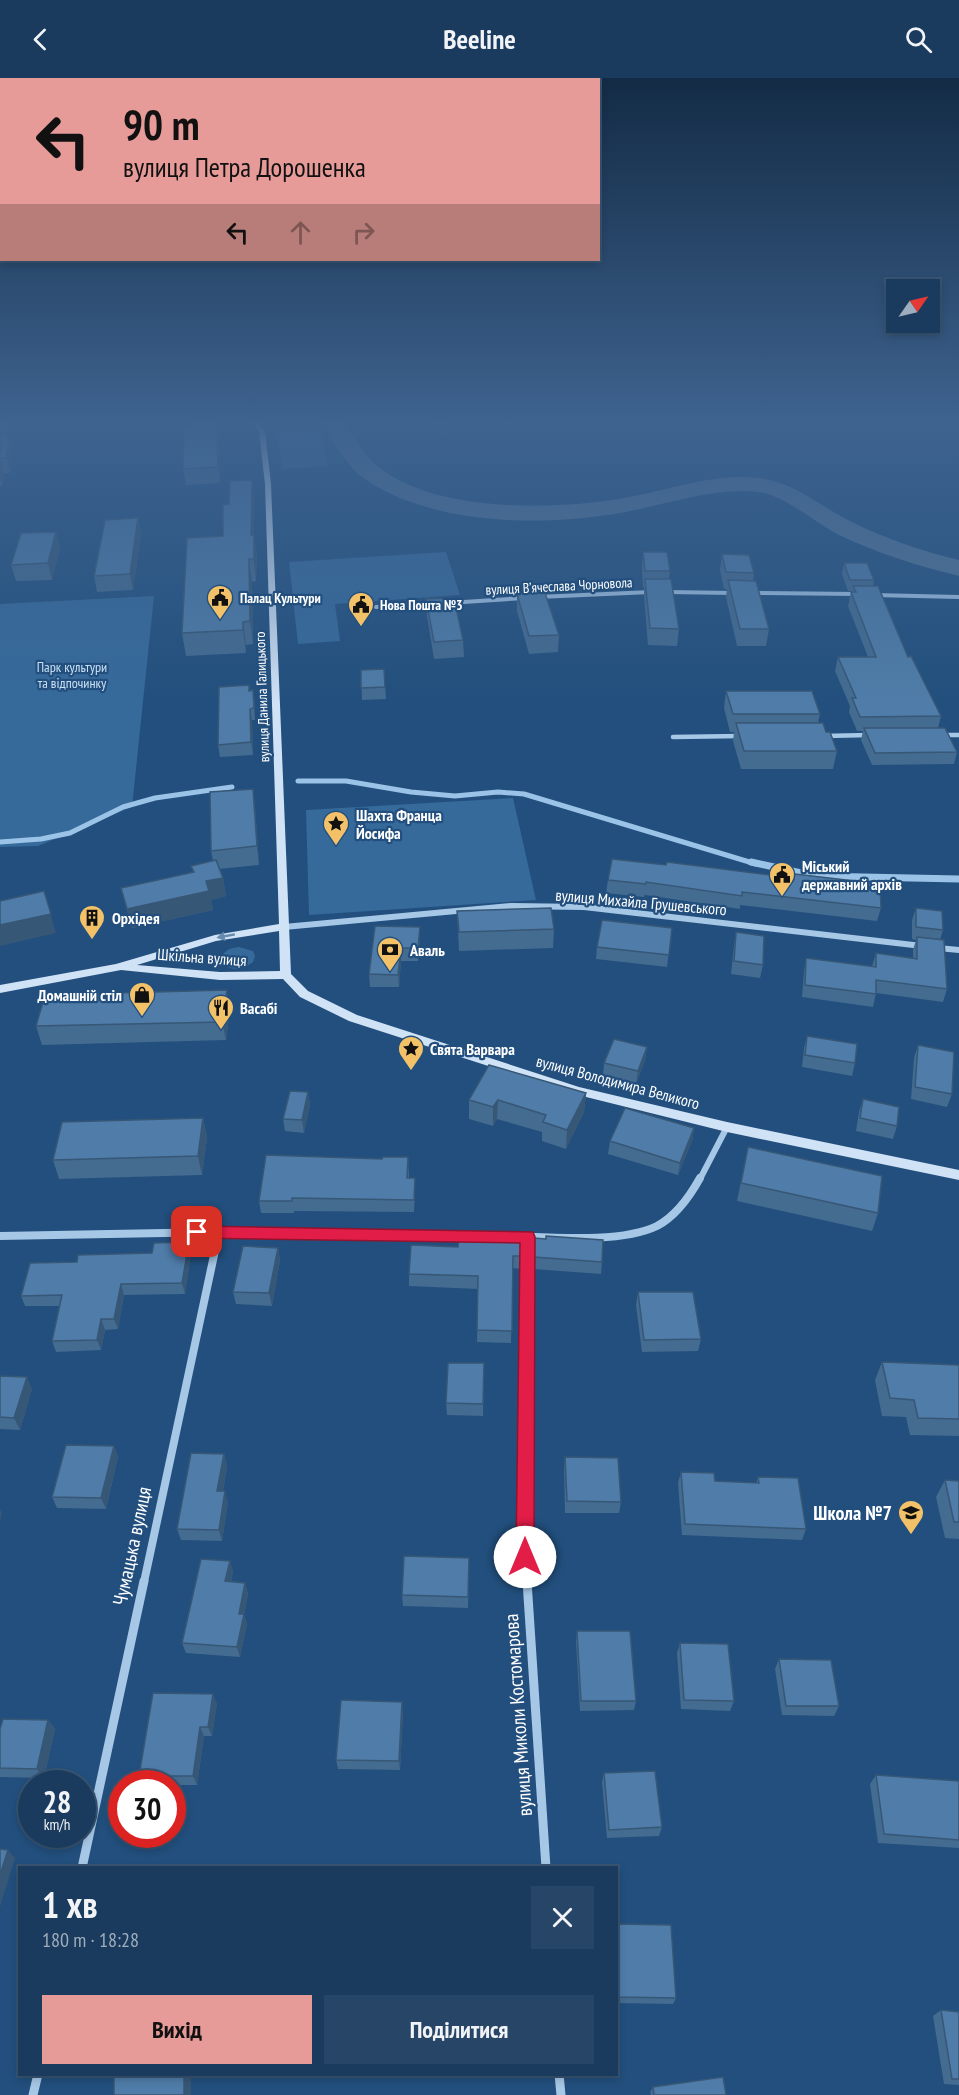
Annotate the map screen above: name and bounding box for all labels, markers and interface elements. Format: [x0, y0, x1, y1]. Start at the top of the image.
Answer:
text: Beeline [443, 22, 516, 56]
icon: back [24, 23, 57, 56]
icon: search [902, 23, 935, 56]
text: 90 m [123, 97, 200, 152]
icon: left [24, 102, 102, 180]
text: вулиця Петра Дорошенка [123, 150, 366, 184]
icon: left [221, 216, 254, 249]
icon: ahead [284, 216, 317, 249]
icon: right [347, 216, 380, 249]
north arrow [886, 279, 940, 333]
map controls [886, 279, 940, 333]
street label: вулиця Вʼячеслава Чорновола [485, 573, 633, 599]
public building icon: Палац Культури [205, 583, 235, 621]
place label: Палац Культури [240, 589, 321, 607]
public building icon: Нова Пошта №3 [346, 590, 376, 628]
place label: Нова Пошта №3 [380, 596, 463, 614]
street label: вулиця Данила Галицького [251, 631, 273, 763]
park label: Парк культури та відпочинку [37, 658, 107, 692]
place label: Шахта Франца Йосифа [356, 805, 442, 843]
place icon: Шахта Франца Йосифа [321, 809, 351, 847]
place label: Міський державний архів [801, 856, 902, 894]
public building icon: Міський державний архів [767, 860, 797, 898]
street label: вулиця Михайла Грушевського [555, 885, 728, 919]
building icon: Орхідея [77, 903, 107, 941]
place label: Орхідея [112, 908, 160, 928]
one-way arrow [216, 932, 235, 941]
bank icon: Аваль [375, 935, 405, 973]
place label: Аваль [409, 940, 445, 960]
street label: Шкільна вулиця [157, 944, 247, 970]
shop icon: Домашній стіл [127, 980, 157, 1018]
place label: Домашній стіл [38, 985, 122, 1005]
restaurant icon: Васабі [206, 993, 236, 1031]
place label: Васабі [240, 998, 278, 1018]
place icon: Свята Варвара [396, 1034, 426, 1072]
place label: Свята Варвара [430, 1039, 515, 1059]
street label: вулиця Володимира Великого [534, 1051, 702, 1113]
pin [171, 1206, 222, 1257]
icon: arrive [180, 1215, 213, 1248]
street label: Чумацька вулиця [107, 1484, 157, 1608]
school or university icon: Школа №7 [896, 1498, 926, 1536]
place label: Школа №7 [813, 1500, 892, 1526]
position arrow [493, 1525, 557, 1589]
street label: вулиця Миколи Костомарова [498, 1613, 538, 1817]
speed limit sign: 30 [108, 1770, 186, 1848]
text: 28 [43, 1782, 71, 1821]
text: km/h [44, 1815, 70, 1834]
text: 1 хв [42, 1881, 97, 1928]
button: close [531, 1886, 594, 1949]
text: 180 m · 18:28 [42, 1927, 139, 1953]
button: Вихід [42, 1995, 312, 2064]
button: Поділитися [324, 1995, 594, 2064]

